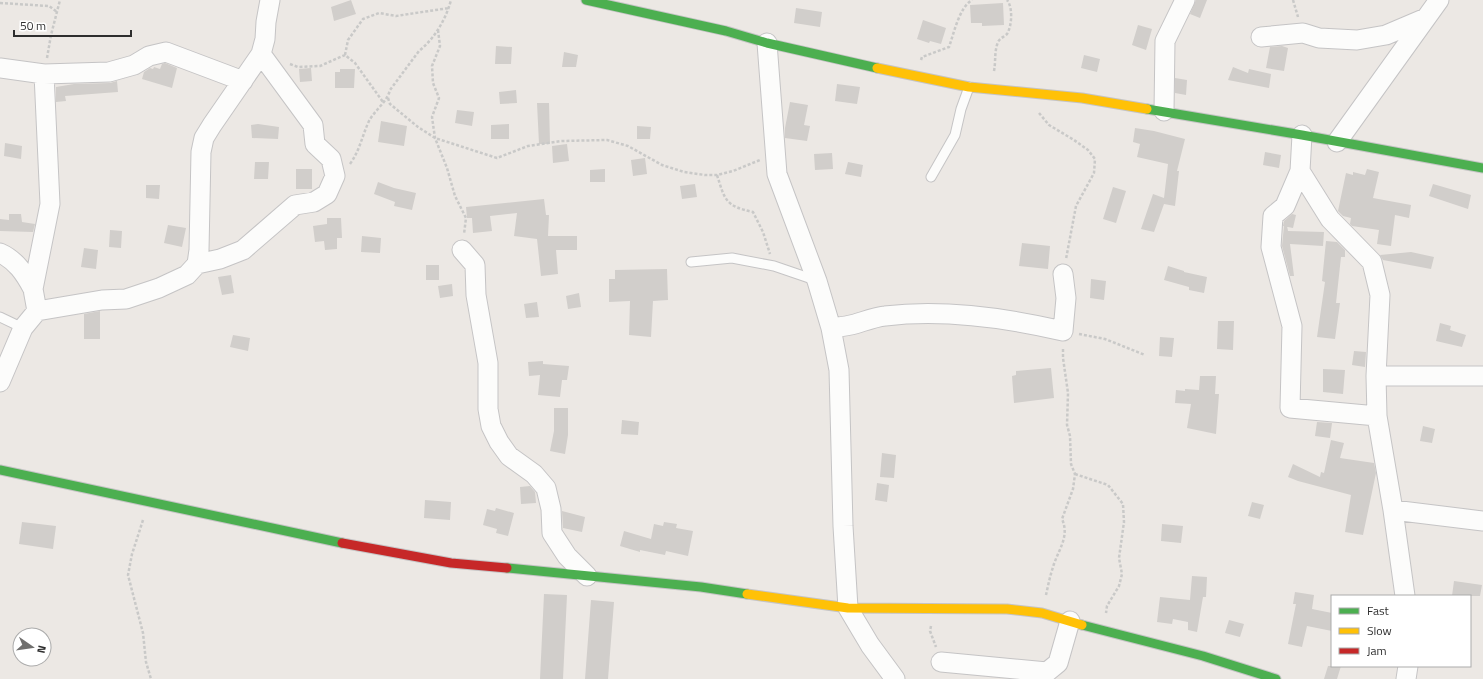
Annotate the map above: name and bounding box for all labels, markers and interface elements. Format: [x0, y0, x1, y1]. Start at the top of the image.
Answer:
scale bar [14, 12, 131, 38]
text: 50 m [20, 16, 46, 35]
legend [1331, 595, 1471, 667]
text: Fast [1367, 601, 1390, 620]
text: Slow [1367, 621, 1392, 640]
north arrow [12, 627, 52, 667]
text: Jam [1367, 641, 1387, 660]
text: N [33, 644, 50, 655]

